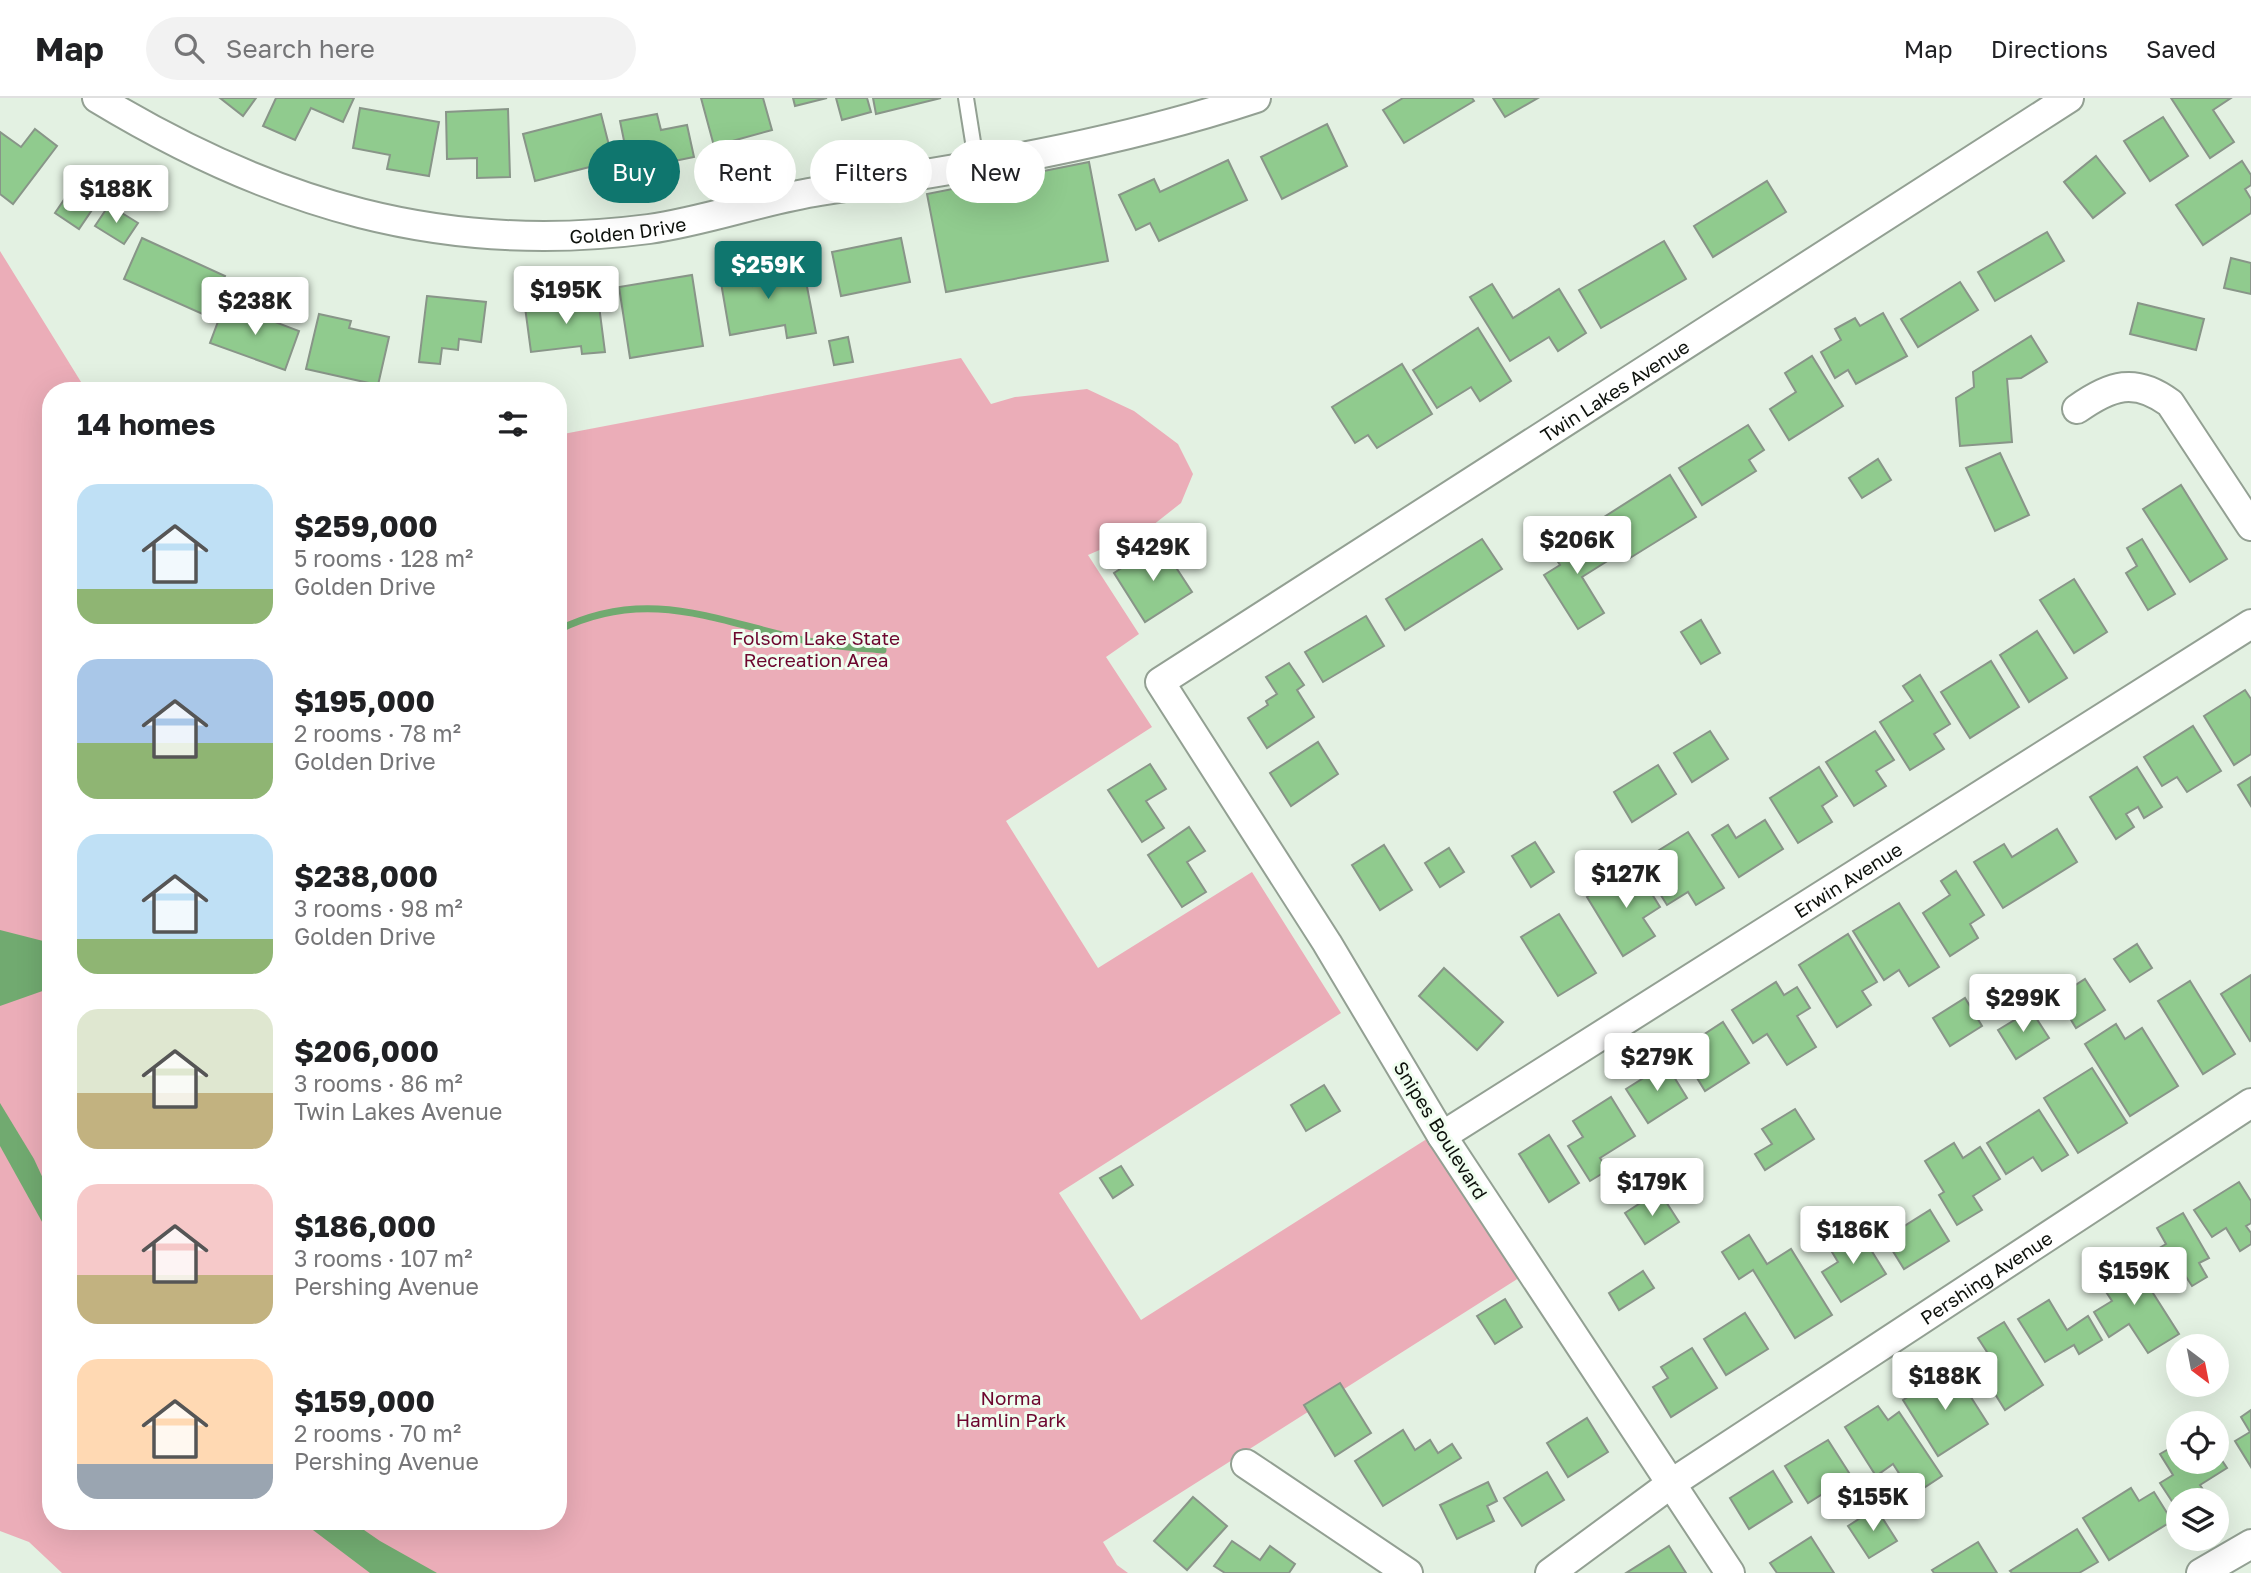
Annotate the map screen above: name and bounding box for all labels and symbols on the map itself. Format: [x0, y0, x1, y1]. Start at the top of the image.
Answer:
pin: $188K [67, 166, 165, 225]
street label: Golden Drive [569, 211, 688, 247]
pin: $259K [719, 242, 817, 301]
pin: $195K [517, 266, 615, 326]
pin: $238K [206, 278, 304, 337]
street label: Twin Lakes Avenue [1536, 334, 1693, 446]
pin: $206K [1528, 517, 1626, 576]
pin: $429K [1104, 524, 1202, 583]
park label: Folsom Lake State Recreation Area [732, 626, 900, 671]
street label: Erwin Avenue [1789, 837, 1906, 922]
pin: $127K [1577, 850, 1675, 910]
pin: $299K [1974, 974, 2072, 1034]
pin: $279K [1608, 1034, 1706, 1093]
street label: Snipes Boulevard [1389, 1057, 1493, 1203]
pin: $179K [1603, 1158, 1701, 1218]
pin: $186K [1804, 1206, 1902, 1266]
street label: Pershing Avenue [1916, 1225, 2056, 1329]
pin: $159K [2085, 1248, 2183, 1307]
north arrow [2166, 1334, 2230, 1396]
pin: $188K [1896, 1352, 1994, 1412]
park label: Norma Hamlin Park [956, 1386, 1067, 1431]
pin: $155K [1824, 1474, 1922, 1533]

